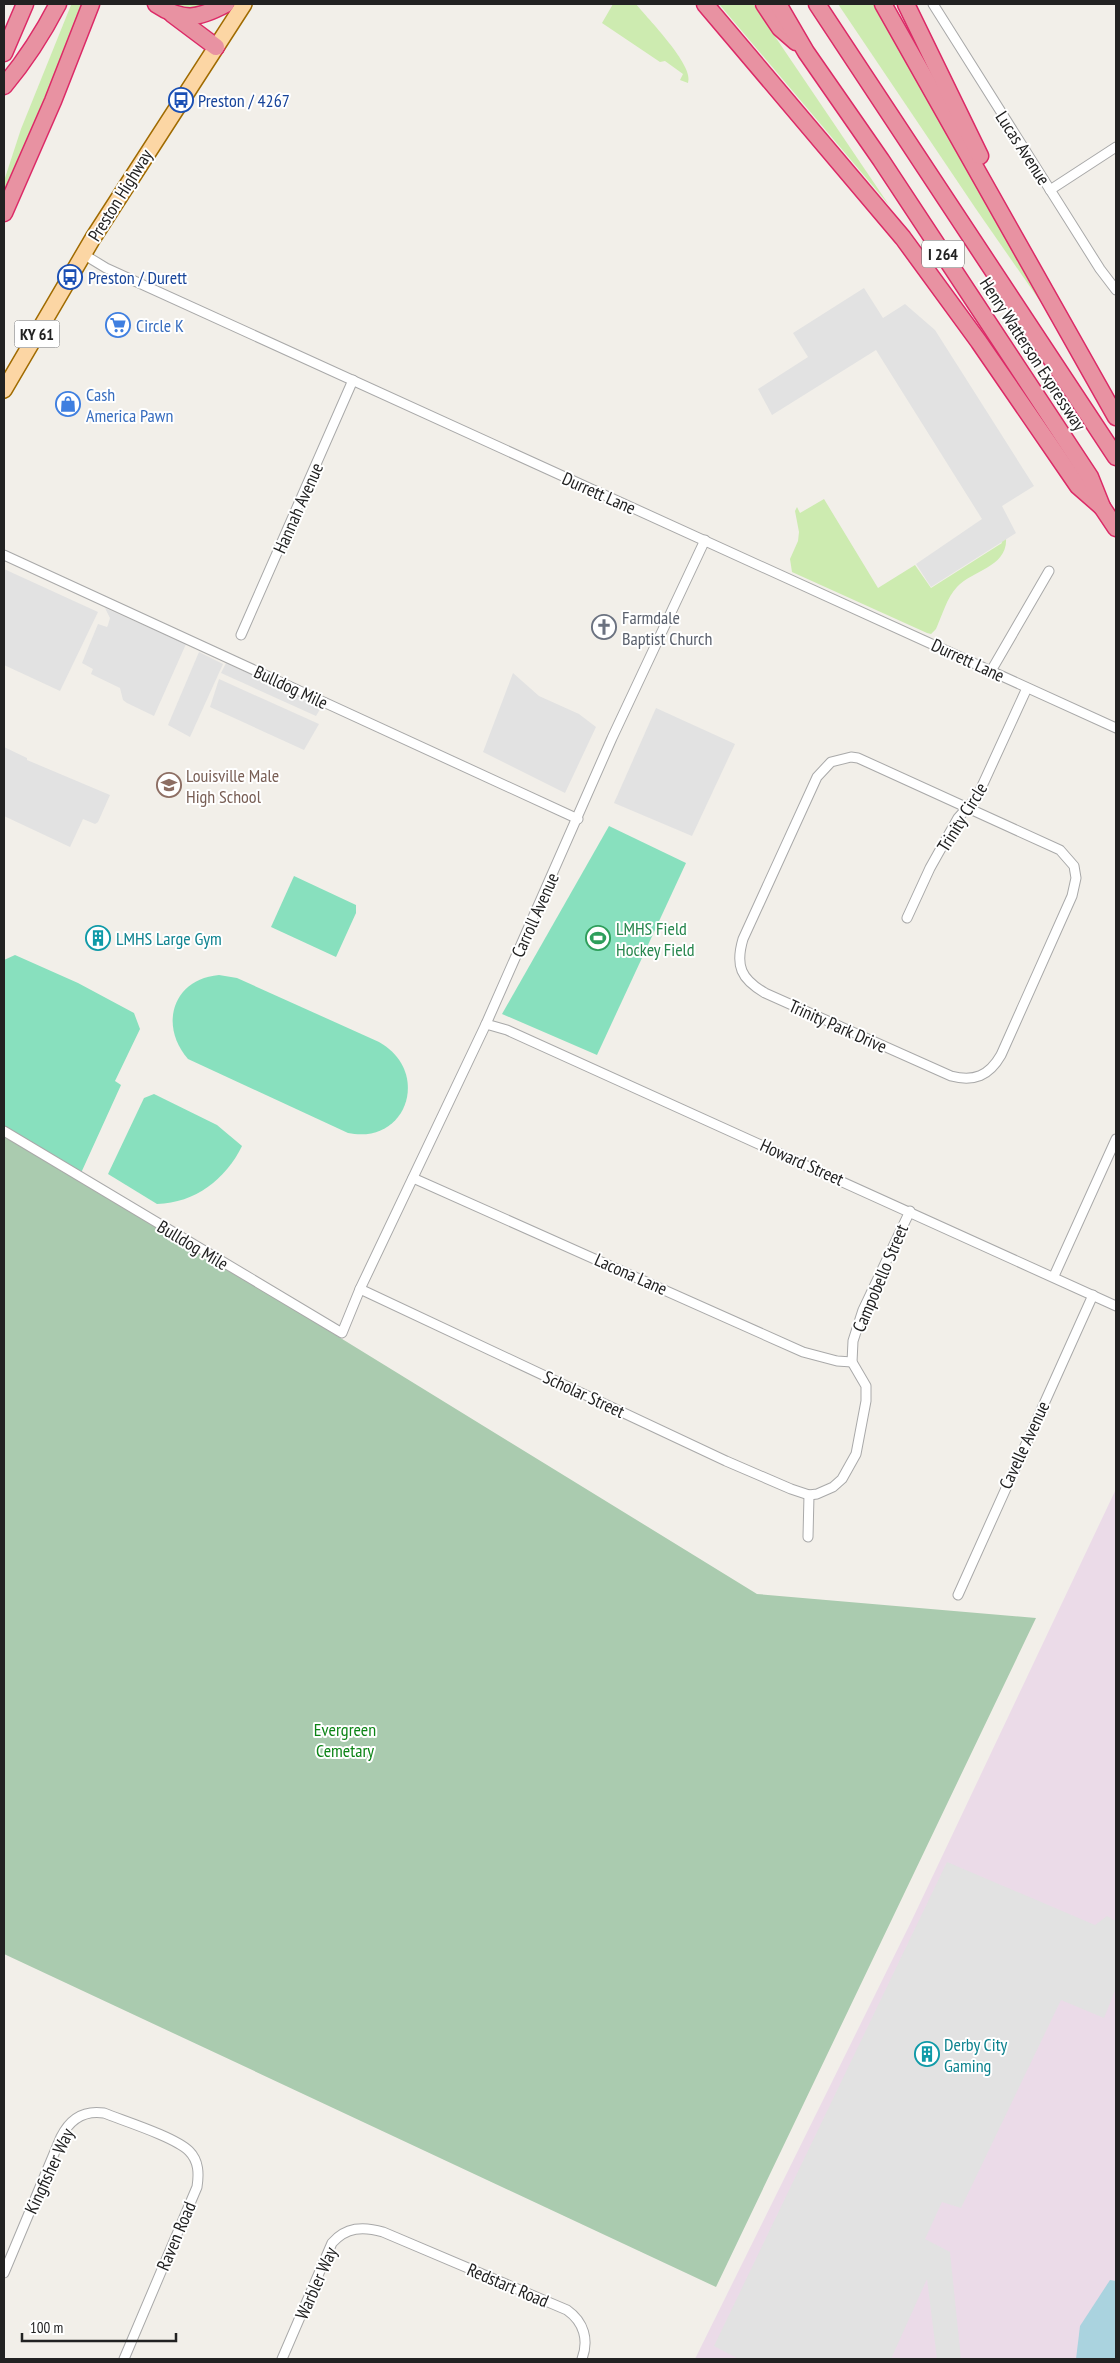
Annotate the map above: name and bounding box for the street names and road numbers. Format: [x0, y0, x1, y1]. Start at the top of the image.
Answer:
street label: Lucas Avenue [991, 107, 1055, 189]
street label: Preston Highway [83, 145, 157, 245]
road number: I 264 [922, 240, 964, 268]
street label: Henry Watterson Expressway [975, 273, 1091, 435]
road number: KY 61 [15, 320, 60, 348]
street label: Hannah Avenue [268, 459, 328, 557]
street label: Durrett Lane [559, 467, 639, 519]
street label: Durrett Lane [928, 633, 1008, 687]
street label: Bulldog Mile [250, 660, 332, 714]
street label: Trinity Circle [932, 778, 992, 856]
street label: Carroll Avenue [506, 869, 564, 961]
street label: Trinity Park Drive [785, 994, 891, 1058]
street label: Howard Street [757, 1133, 847, 1191]
street label: Bulldog Mile [153, 1215, 233, 1275]
street label: Campobello Street [847, 1221, 913, 1335]
street label: Lacona Lane [591, 1248, 671, 1300]
street label: Scholar Street [540, 1365, 628, 1423]
street label: Cavelle Avenue [994, 1397, 1054, 1493]
street label: Kingfisher Way [19, 2124, 79, 2217]
street label: Raven Road [151, 2198, 201, 2274]
street label: Warbler Way [290, 2243, 342, 2323]
street label: Redstart Road [464, 2258, 552, 2312]

